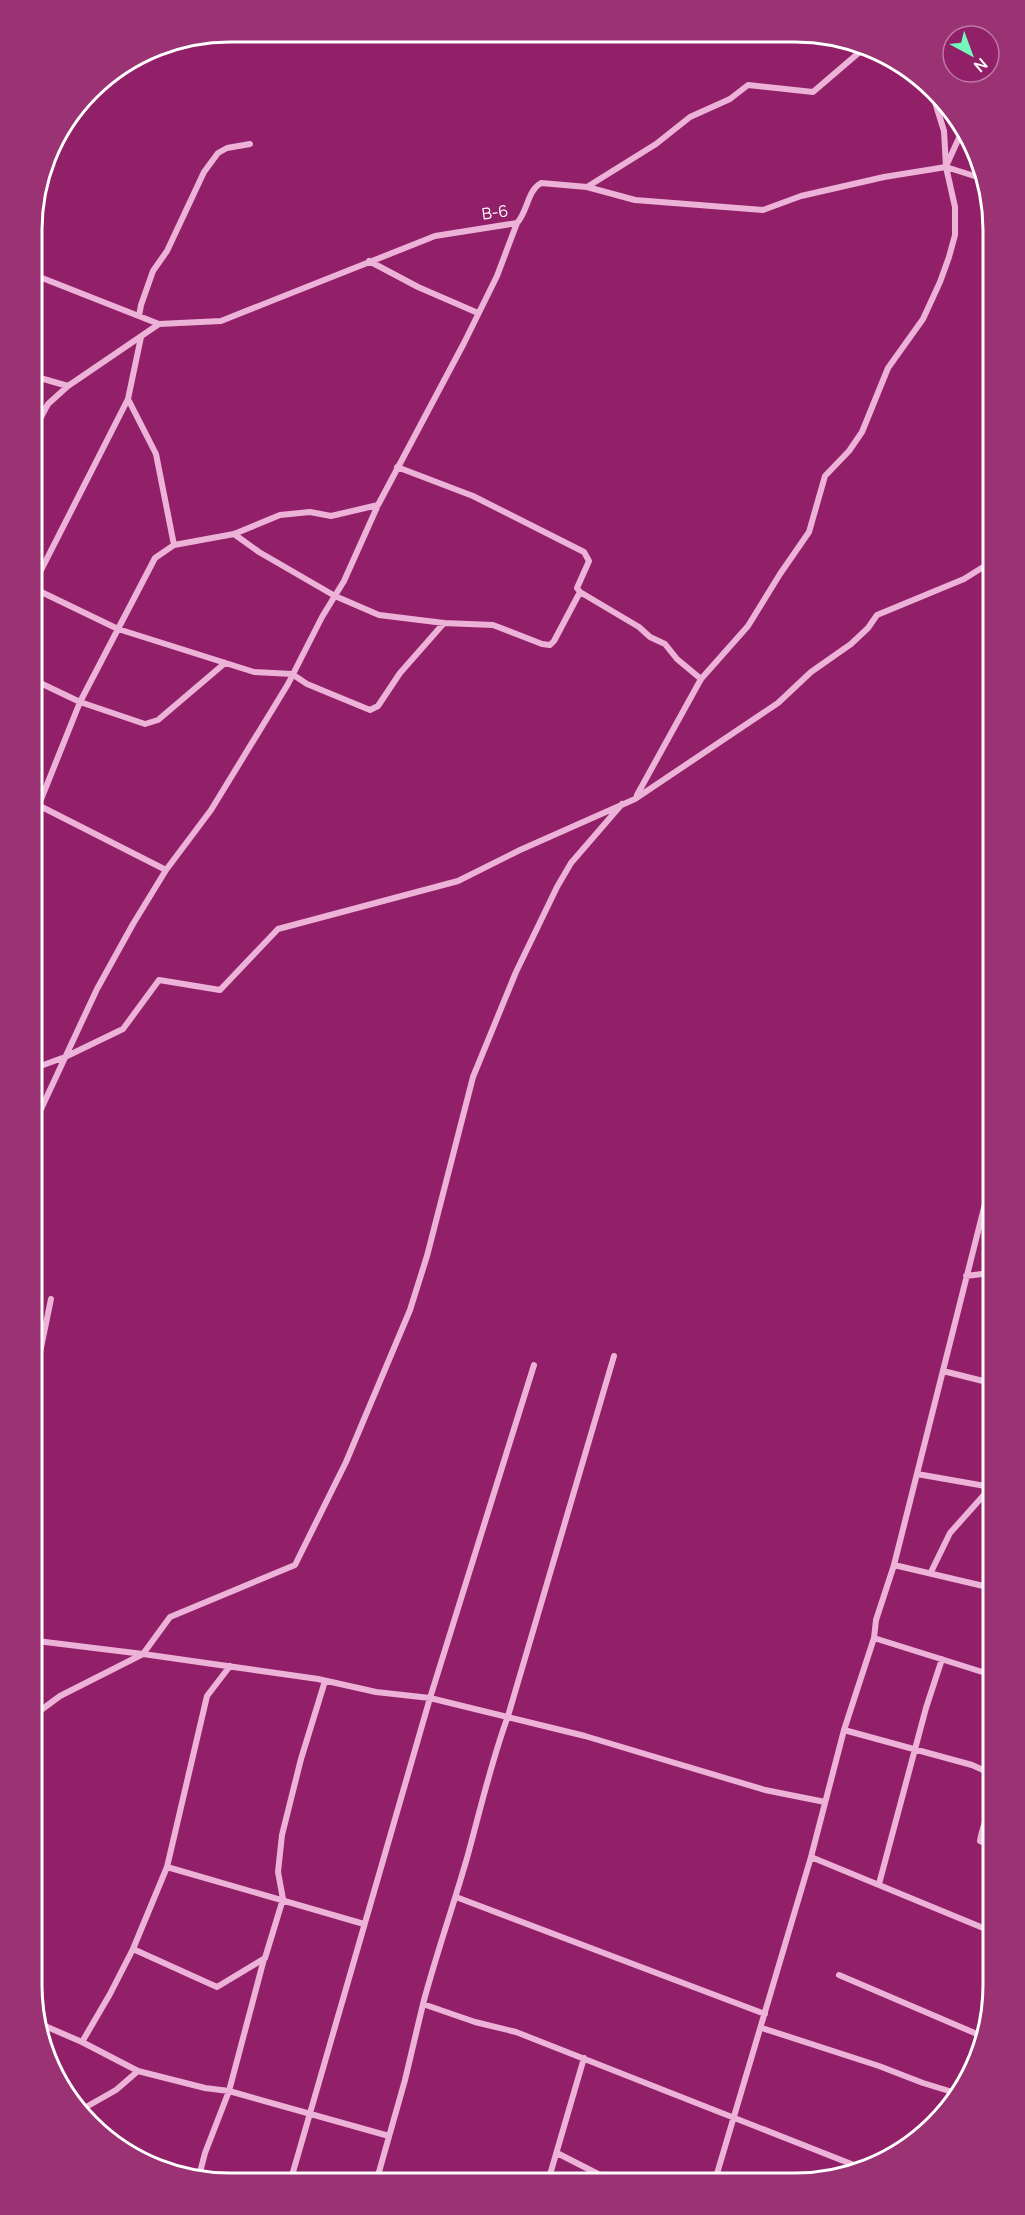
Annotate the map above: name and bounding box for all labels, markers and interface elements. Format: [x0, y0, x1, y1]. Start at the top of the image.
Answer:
north arrow [941, 24, 1001, 84]
text: N [969, 53, 992, 77]
street label: B-6 [480, 199, 510, 225]

